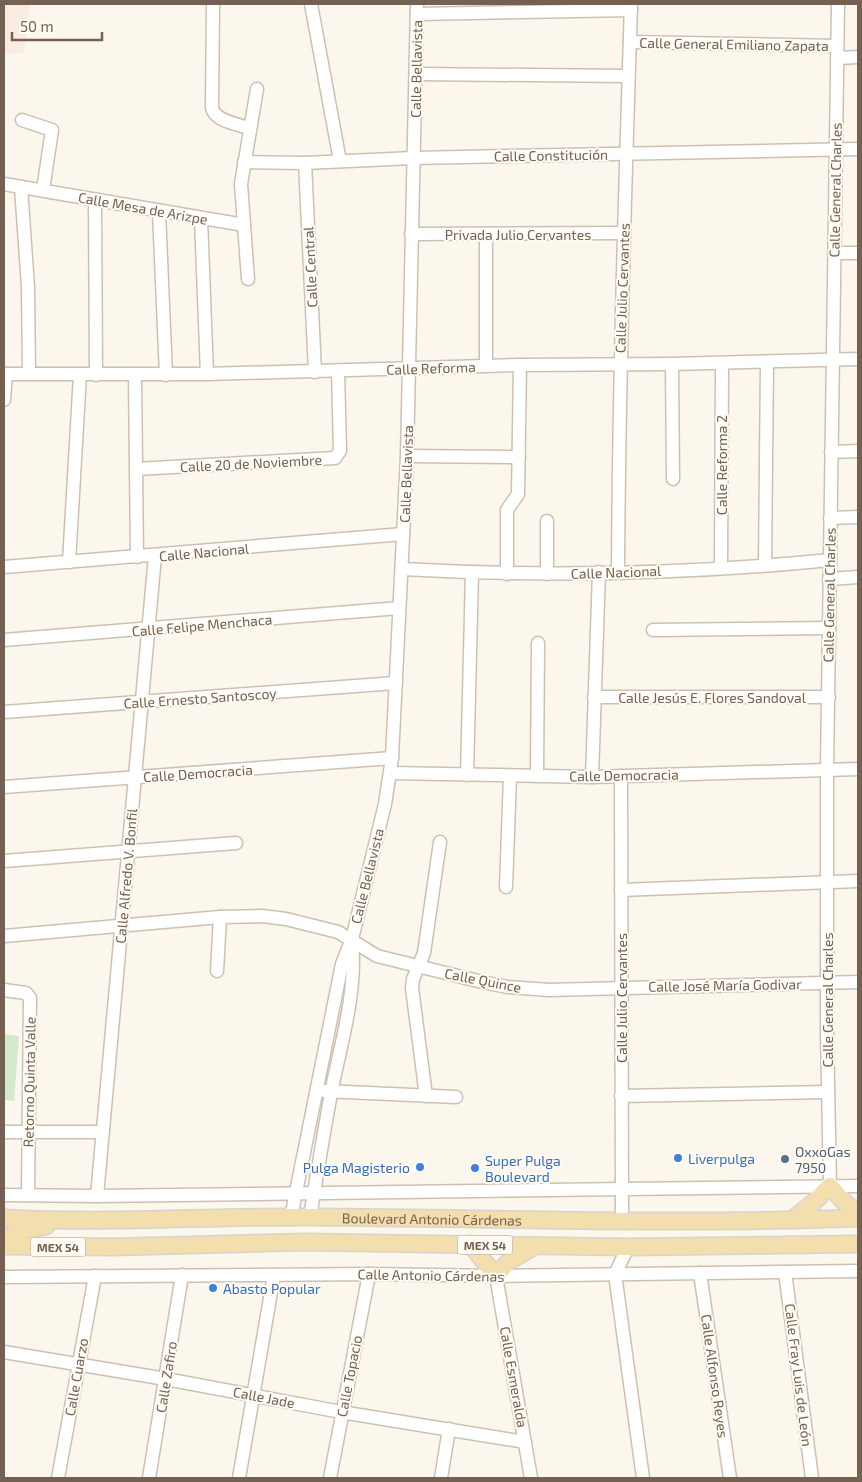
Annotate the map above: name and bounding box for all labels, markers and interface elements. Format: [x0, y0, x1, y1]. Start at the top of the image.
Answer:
scale bar [12, 10, 102, 42]
text: 50 m [20, 17, 54, 35]
street label: Calle Bellavista [407, 20, 425, 118]
street label: Calle General Emiliano Zapata [639, 34, 829, 54]
street label: Calle General Charles [825, 122, 845, 258]
street label: Calle Constitución [494, 146, 608, 164]
street label: Calle Mesa de Arizpe [77, 188, 209, 228]
street label: Calle Julio Cervantes [611, 223, 633, 353]
street label: Calle Central [299, 225, 321, 308]
street label: Privada Julio Cervantes [445, 226, 591, 243]
street label: Calle Reforma [386, 358, 476, 378]
street label: Calle Reforma 2 [713, 415, 730, 515]
street label: Calle Bellavista [396, 425, 416, 523]
street label: Calle 20 de Noviembre [180, 451, 322, 475]
street label: Calle General Charles [819, 527, 839, 663]
street label: Calle Nacional [158, 540, 251, 564]
street label: Calle Nacional [571, 562, 662, 582]
street label: Calle Felipe Menchaca [131, 610, 273, 640]
street label: Calle Ernesto Santoscoy [123, 684, 278, 712]
street label: Calle Jesús E. Flores Sandoval [618, 689, 807, 706]
street label: Calle Democracia [143, 761, 253, 785]
street label: Calle Democracia [569, 766, 679, 784]
street label: Calle Alfredo V. Bonfil [112, 807, 140, 944]
street label: Calle Bellavista [347, 826, 387, 926]
street label: Calle General Charles [819, 932, 836, 1068]
street label: Calle Julio Cervantes [613, 933, 630, 1063]
street label: Calle Quince [443, 964, 523, 996]
street label: Calle José María Godivar [648, 975, 802, 995]
street label: Retorno Quinta Valle [19, 1017, 39, 1147]
place label: OxxoGas 7950 [795, 1143, 851, 1176]
place label: Liverpulga [688, 1150, 755, 1167]
place label: Super Pulga Boulevard [485, 1152, 561, 1185]
marker: Liverpulga [672, 1152, 684, 1164]
marker: OxxoGas 7950 [779, 1153, 791, 1165]
place label: Pulga Magisterio [303, 1159, 410, 1176]
marker: Pulga Magisterio [414, 1161, 426, 1173]
marker: Super Pulga Boulevard [469, 1162, 481, 1174]
street label: Boulevard Antonio Cárdenas [342, 1209, 522, 1228]
road number: MEX 54 [458, 1236, 512, 1254]
road number: MEX 54 [30, 1238, 86, 1256]
street label: Calle Antonio Cárdenas [358, 1265, 504, 1285]
place label: Abasto Popular [223, 1280, 321, 1297]
marker: Abasto Popular [207, 1282, 219, 1294]
street label: Calle Fray Luis de León [782, 1303, 816, 1447]
street label: Calle Alfonso Reyes [698, 1313, 732, 1439]
street label: Calle Esmeralda [497, 1325, 531, 1429]
street label: Calle Topacio [333, 1334, 365, 1418]
street label: Calle Cuarzo [61, 1337, 91, 1417]
street label: Calle Zafiro [152, 1340, 180, 1414]
street label: Calle Jade [232, 1383, 296, 1411]

